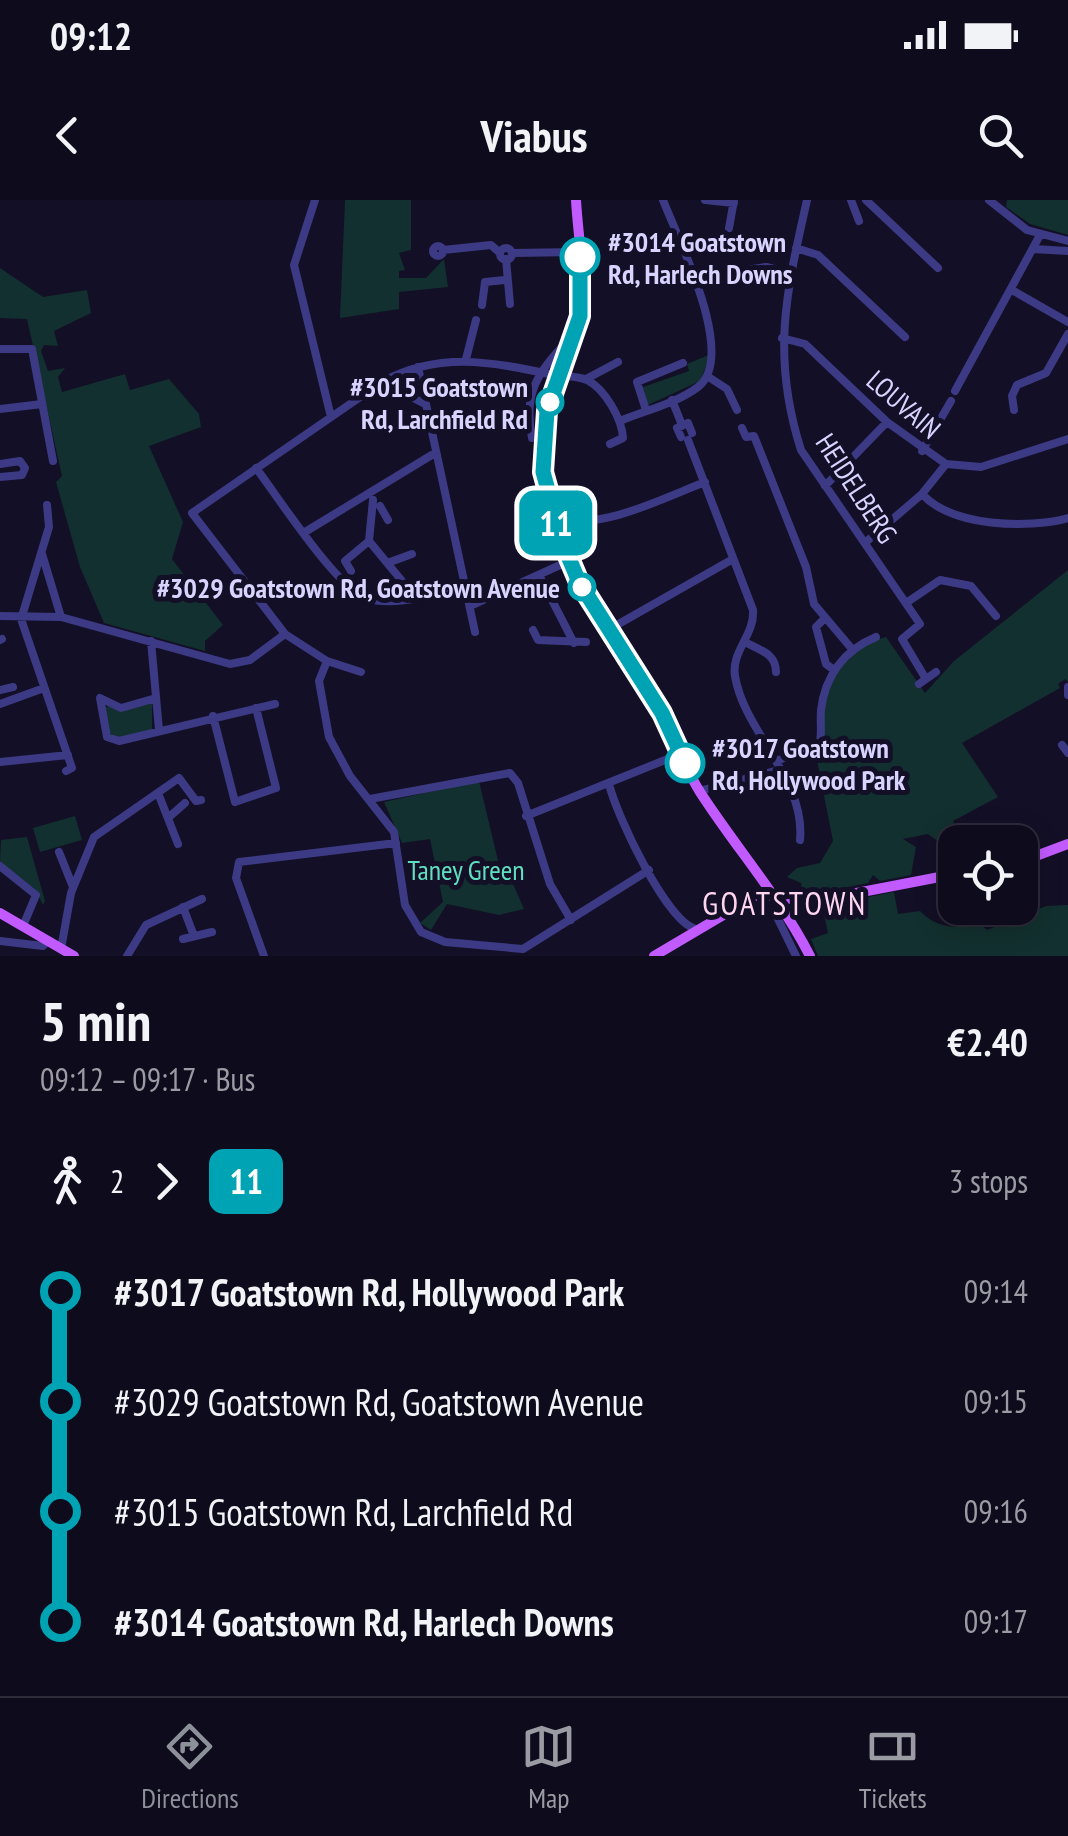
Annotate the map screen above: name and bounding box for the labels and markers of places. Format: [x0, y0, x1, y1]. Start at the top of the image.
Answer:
place label: #3014 Goatstown Rd, Harlech Downs [608, 223, 793, 292]
marker: #3014 Goatstown Rd, Harlech Downs [561, 238, 599, 276]
place label: #3015 Goatstown Rd, Larchfield Rd [350, 368, 528, 437]
marker: #3015 Goatstown Rd, Larchfield Rd [537, 389, 563, 415]
place label: #3029 Goatstown Rd, Goatstown Avenue [157, 569, 560, 606]
marker: #3029 Goatstown Rd, Goatstown Avenue [569, 574, 595, 600]
place label: #3017 Goatstown Rd, Hollywood Park [712, 729, 906, 798]
marker: #3017 Goatstown Rd, Hollywood Park [666, 744, 704, 782]

